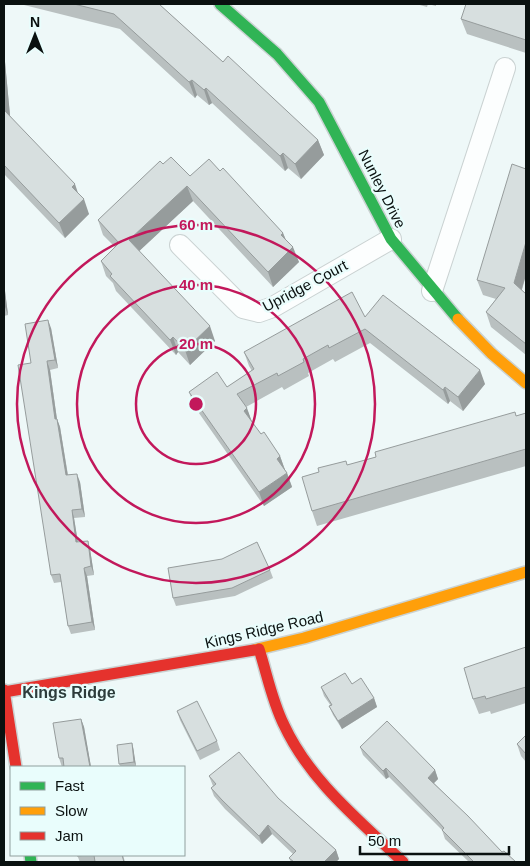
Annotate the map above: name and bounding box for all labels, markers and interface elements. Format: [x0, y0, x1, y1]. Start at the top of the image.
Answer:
north arrow [10, 10, 60, 60]
text: N [30, 14, 40, 30]
street label: Nunley Drive [355, 147, 410, 231]
text: 60 m [179, 216, 213, 233]
street label: Upridge Court [260, 256, 351, 315]
text: 40 m [179, 276, 213, 293]
text: 20 m [179, 335, 213, 352]
centre of rings [187, 395, 205, 413]
street label: Kings Ridge Road [203, 608, 325, 651]
district label: Kings Ridge [22, 684, 116, 701]
legend [10, 766, 185, 856]
text: Fast [55, 777, 85, 794]
text: Slow [55, 802, 88, 819]
scale bar [360, 824, 509, 856]
text: Jam [55, 827, 83, 844]
text: 50 m [368, 832, 401, 849]

